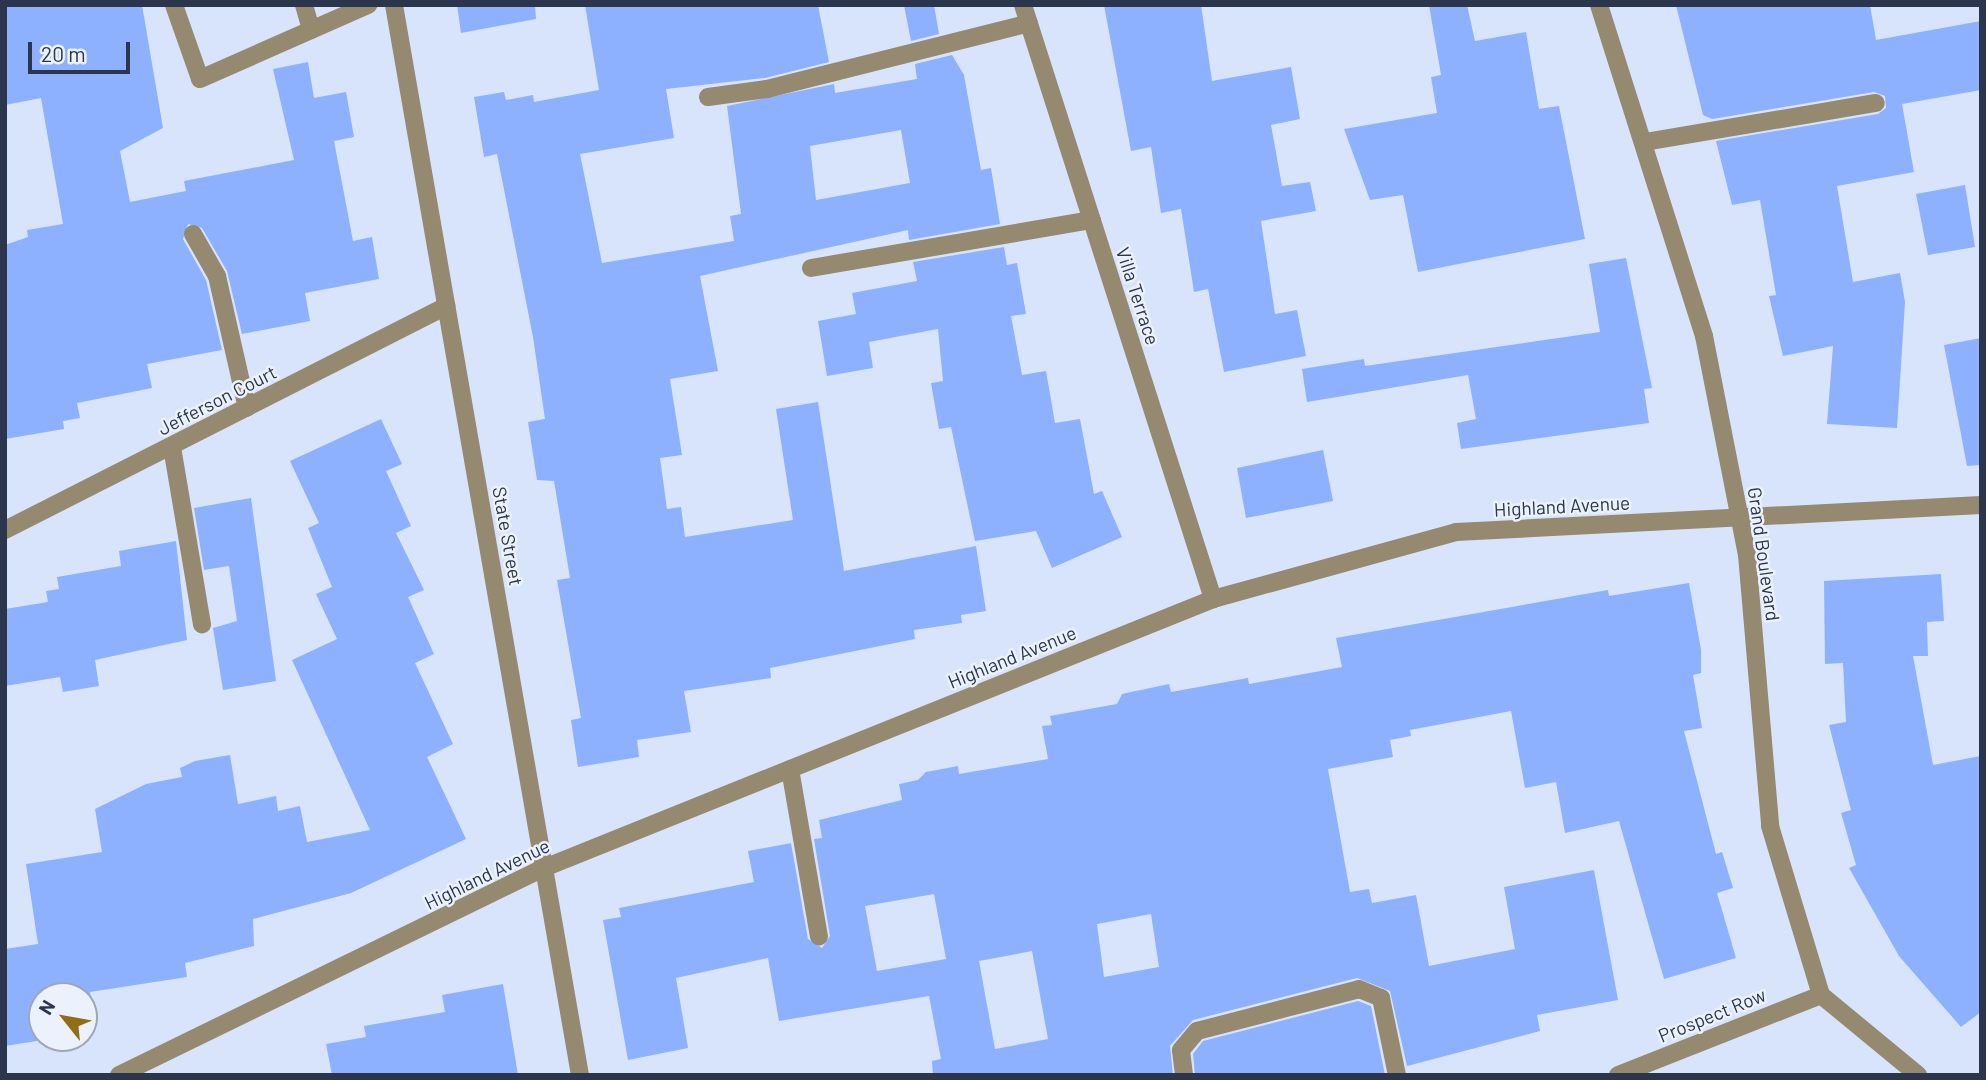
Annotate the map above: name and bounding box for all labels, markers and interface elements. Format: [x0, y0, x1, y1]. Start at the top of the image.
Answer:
scale bar [32, 28, 133, 72]
text: 20 m [41, 41, 86, 66]
street label: Villa Terrace [1111, 244, 1165, 348]
street label: Jefferson Court [154, 360, 280, 440]
street label: State Street [488, 485, 528, 587]
street label: Grand Boulevard [1743, 486, 1785, 622]
street label: Highland Avenue [1493, 491, 1631, 521]
street label: Highland Avenue [944, 621, 1080, 693]
street label: Highland Avenue [421, 834, 553, 914]
north arrow [28, 982, 98, 1052]
street label: Prospect Row [1655, 983, 1769, 1047]
text: N [33, 996, 59, 1018]

